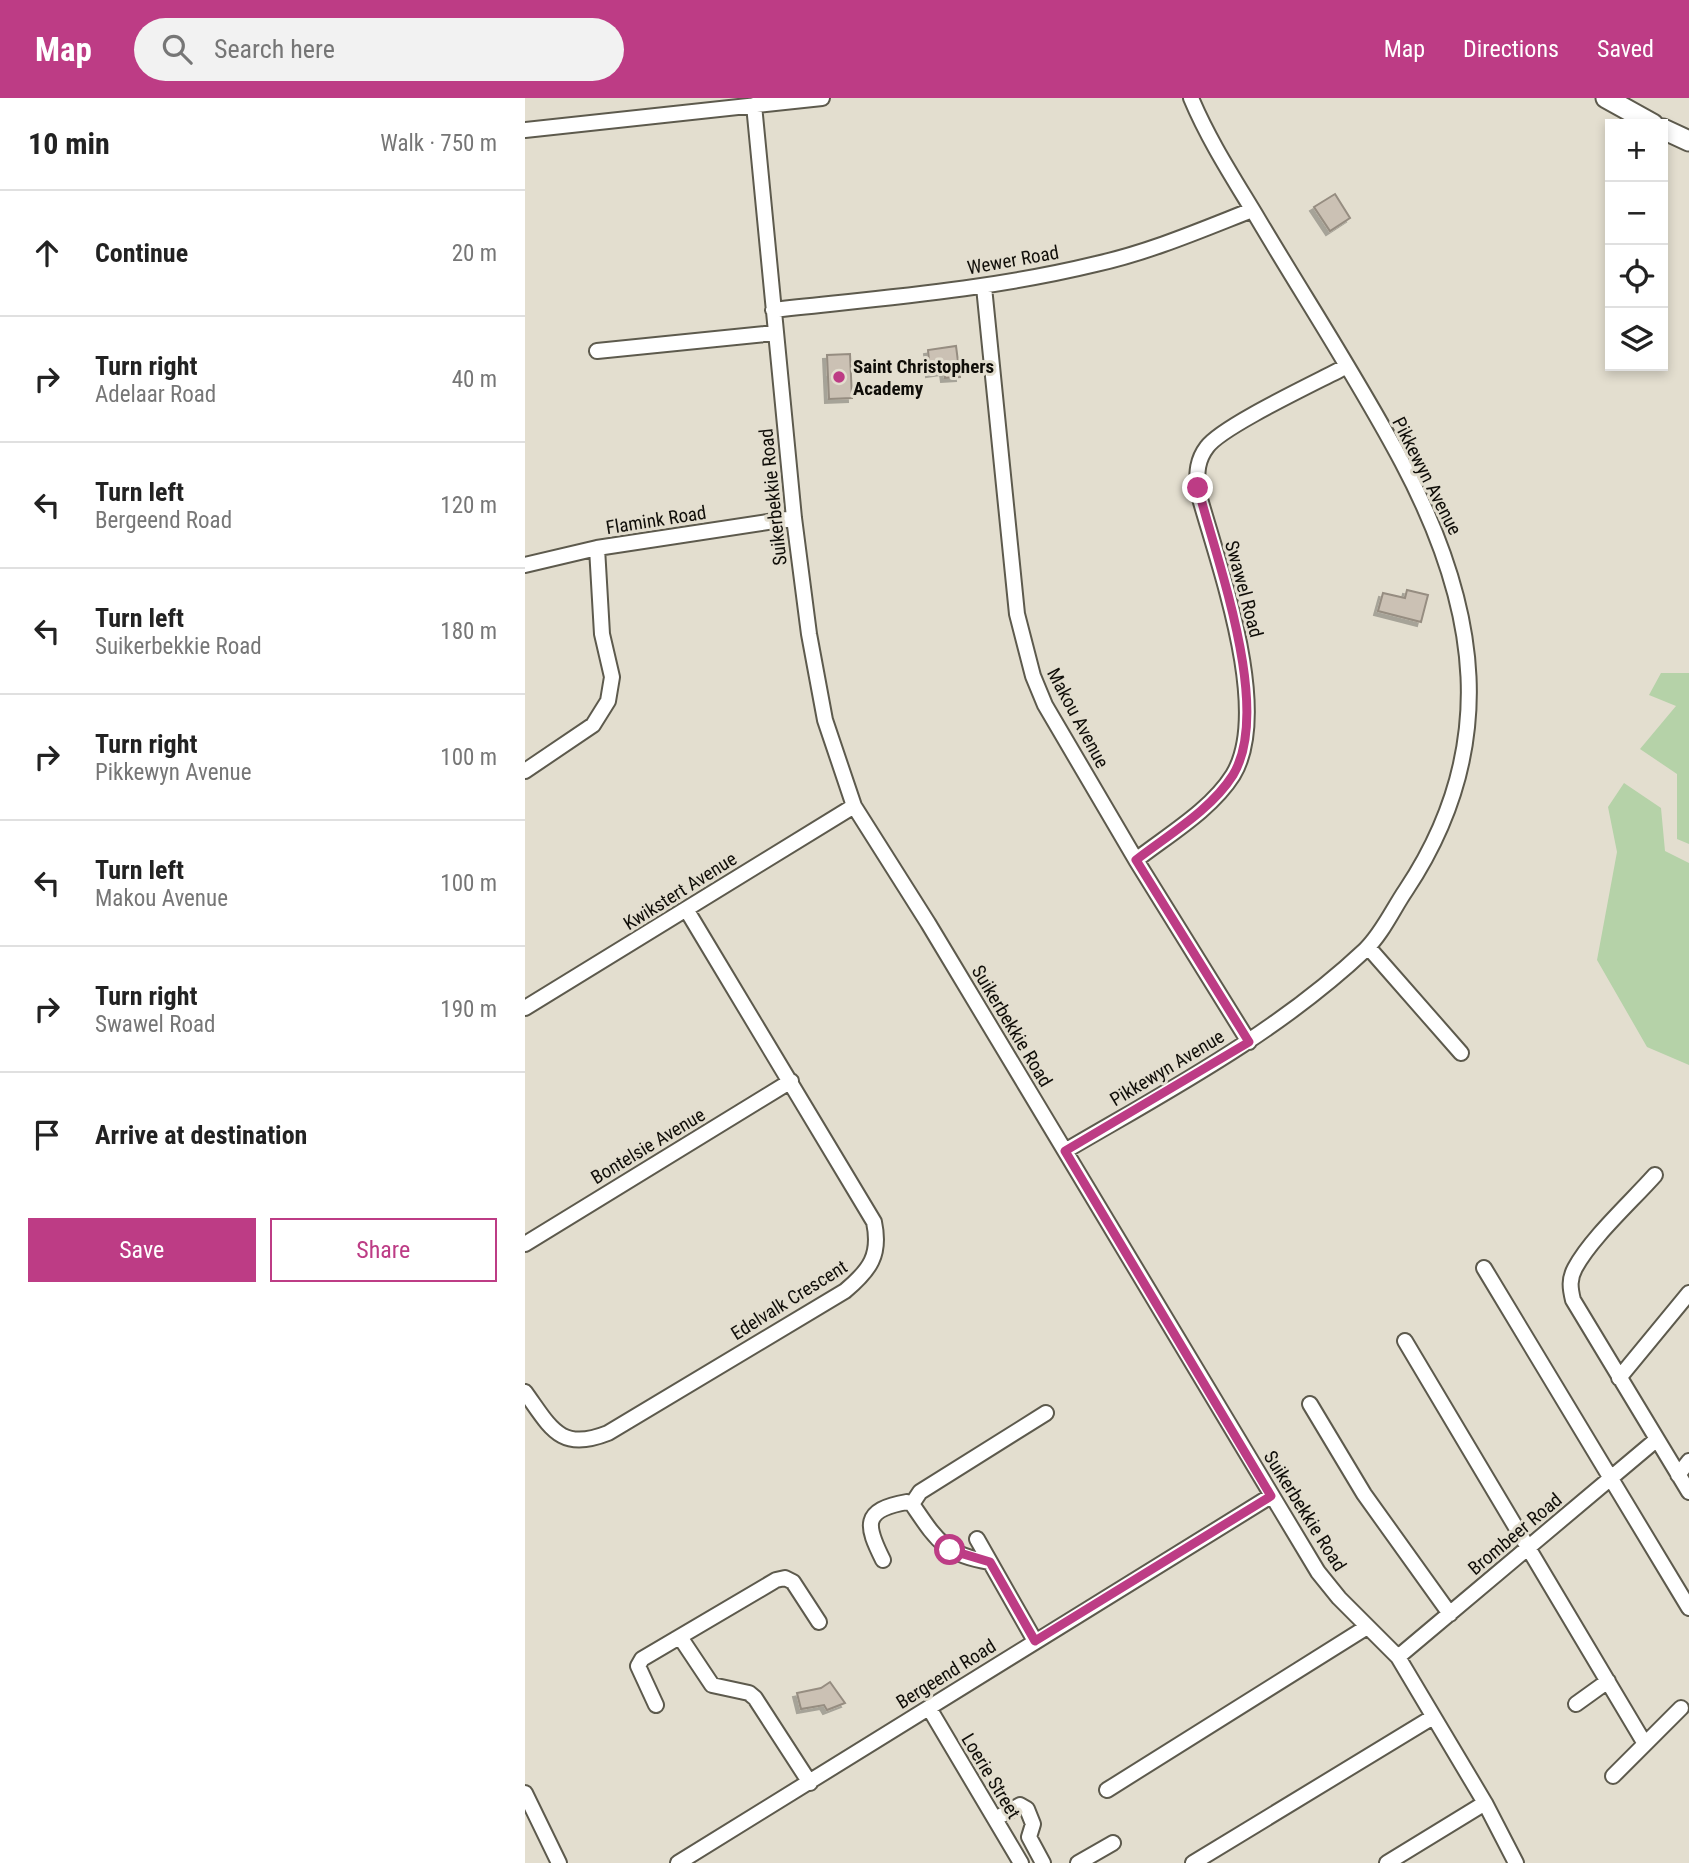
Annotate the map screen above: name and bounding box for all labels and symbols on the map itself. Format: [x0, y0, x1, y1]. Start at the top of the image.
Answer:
street label: Wewer Road [965, 241, 1061, 279]
place label: Saint Christophers Academy [853, 355, 994, 400]
marker: Saint Christophers Academy [831, 369, 847, 385]
street label: Pikkewyn Avenue [1387, 413, 1467, 539]
street label: Suikerbekkie Road [754, 427, 792, 567]
route end [1182, 472, 1213, 503]
street label: Flamink Road [604, 501, 708, 539]
street label: Swawel Road [1220, 538, 1268, 640]
street label: Makou Avenue [1042, 664, 1114, 772]
street label: Kwikstert Avenue [619, 847, 741, 935]
street label: Suikerbekkie Road [967, 961, 1057, 1091]
street label: Pikkewyn Avenue [1106, 1025, 1228, 1111]
street label: Bontelsie Avenue [587, 1103, 709, 1189]
street label: Edelvalk Crescent [727, 1255, 851, 1345]
street label: Suikerbekkie Road [1259, 1447, 1351, 1575]
street label: Brombeer Road [1463, 1488, 1567, 1580]
route start [934, 1534, 965, 1565]
street label: Bergeend Road [892, 1634, 1000, 1714]
street label: Loerie Street [957, 1729, 1025, 1823]

